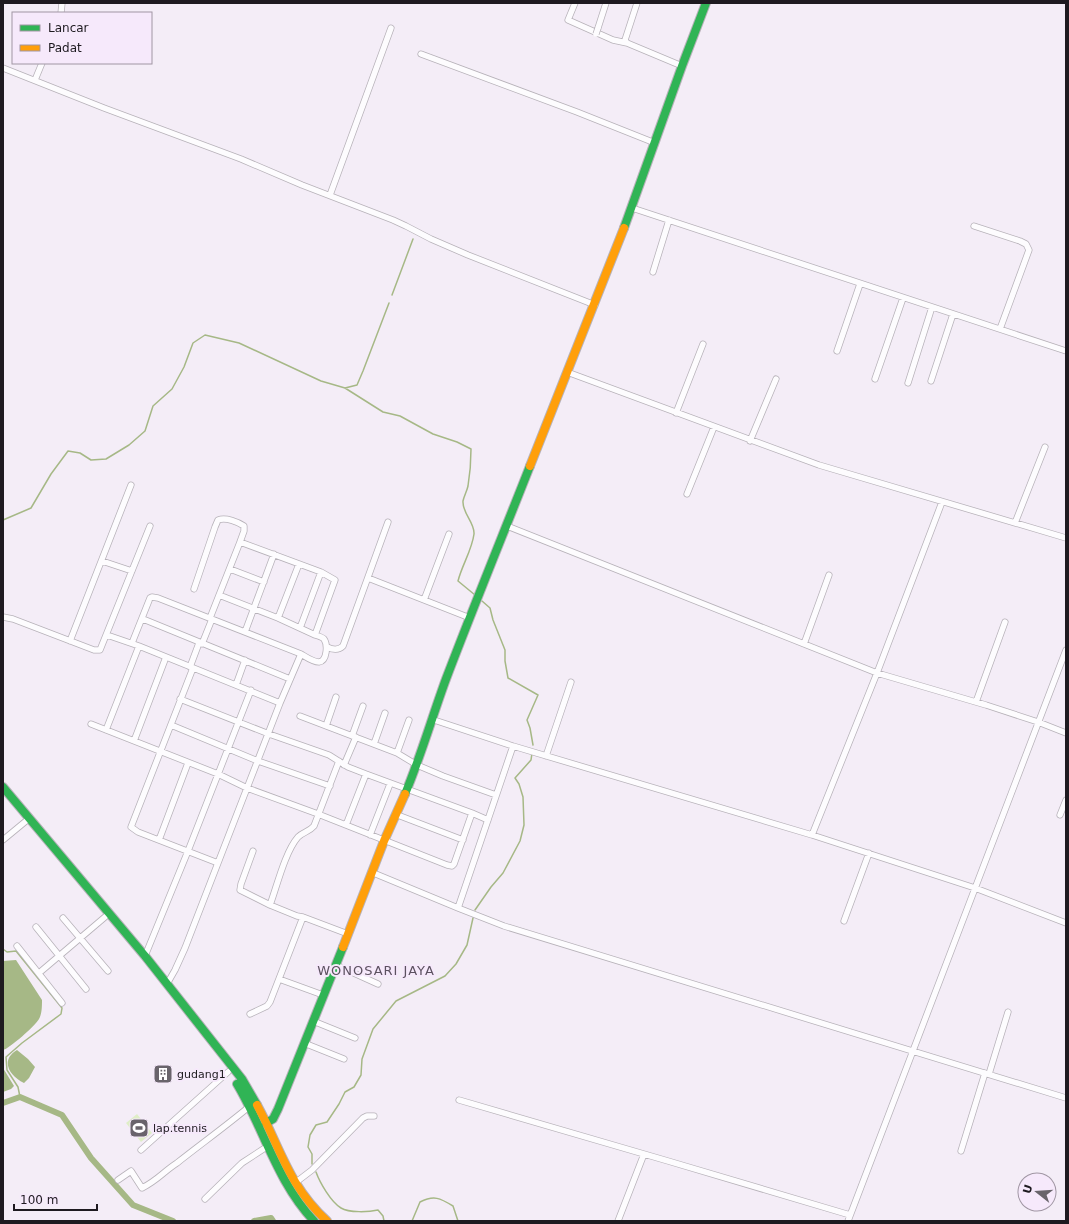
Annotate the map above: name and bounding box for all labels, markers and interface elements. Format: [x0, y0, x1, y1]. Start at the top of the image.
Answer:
legend [12, 12, 152, 64]
text: Lancar [48, 21, 89, 35]
text: Padat [48, 41, 82, 55]
district label: WONOSARI JAYA [317, 963, 435, 978]
building icon: gudang1 [152, 1063, 174, 1085]
place label: gudang1 [177, 1068, 226, 1081]
sports icon: lap.tennis [128, 1117, 150, 1139]
place label: lap.tennis [153, 1122, 207, 1135]
north arrow [1017, 1172, 1057, 1212]
text: U [1020, 1183, 1035, 1195]
scale bar [14, 1186, 97, 1212]
text: 100 m [20, 1193, 58, 1207]

